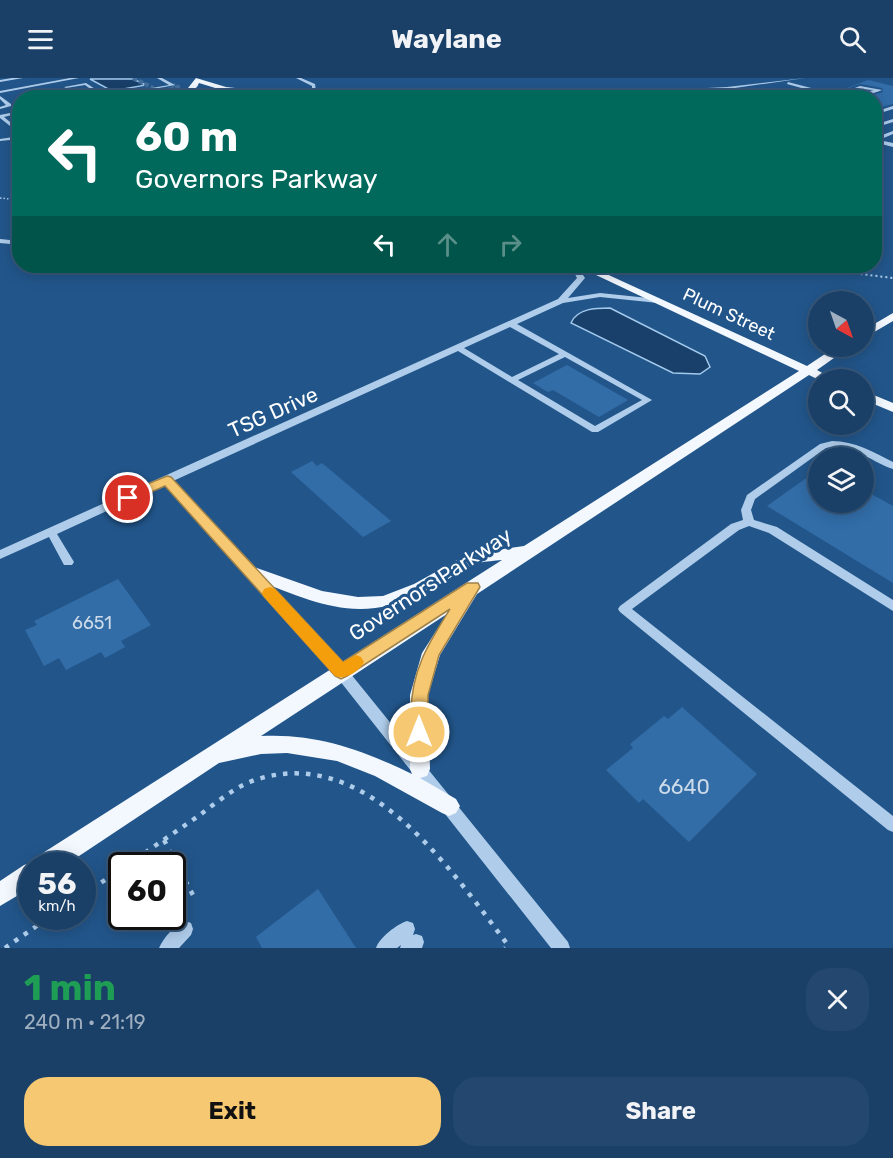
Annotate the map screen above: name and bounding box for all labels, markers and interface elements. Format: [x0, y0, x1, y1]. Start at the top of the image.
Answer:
icon: menu [24, 23, 57, 56]
text: Waylane [391, 23, 502, 55]
icon: search [836, 23, 869, 56]
text: 60 m [135, 112, 238, 162]
icon: left [36, 114, 114, 192]
text: Governors Parkway [135, 163, 378, 195]
icon: left [368, 228, 401, 261]
icon: ahead [431, 228, 464, 261]
icon: right [494, 228, 527, 261]
street label: Plum Street [679, 283, 779, 345]
north arrow [808, 291, 874, 357]
map controls [808, 291, 874, 513]
button: search [808, 369, 874, 435]
street label: TSG Drive [224, 381, 322, 443]
button: layers [808, 447, 874, 513]
pin [102, 472, 153, 523]
icon: arrive [111, 481, 144, 514]
street label: Governors Parkway [344, 522, 516, 646]
house number: 6651 [72, 612, 112, 634]
position arrow [387, 700, 451, 764]
house number: 6640 [658, 774, 710, 799]
speed limit sign: 60 [108, 852, 186, 930]
text: 56 [38, 866, 76, 902]
text: km/h [38, 897, 76, 915]
text: 1 min [24, 966, 116, 1009]
button: close [806, 968, 869, 1031]
text: 240 m · 21:19 [24, 1010, 146, 1034]
button: Exit [24, 1077, 441, 1146]
button: Share [453, 1077, 869, 1146]

